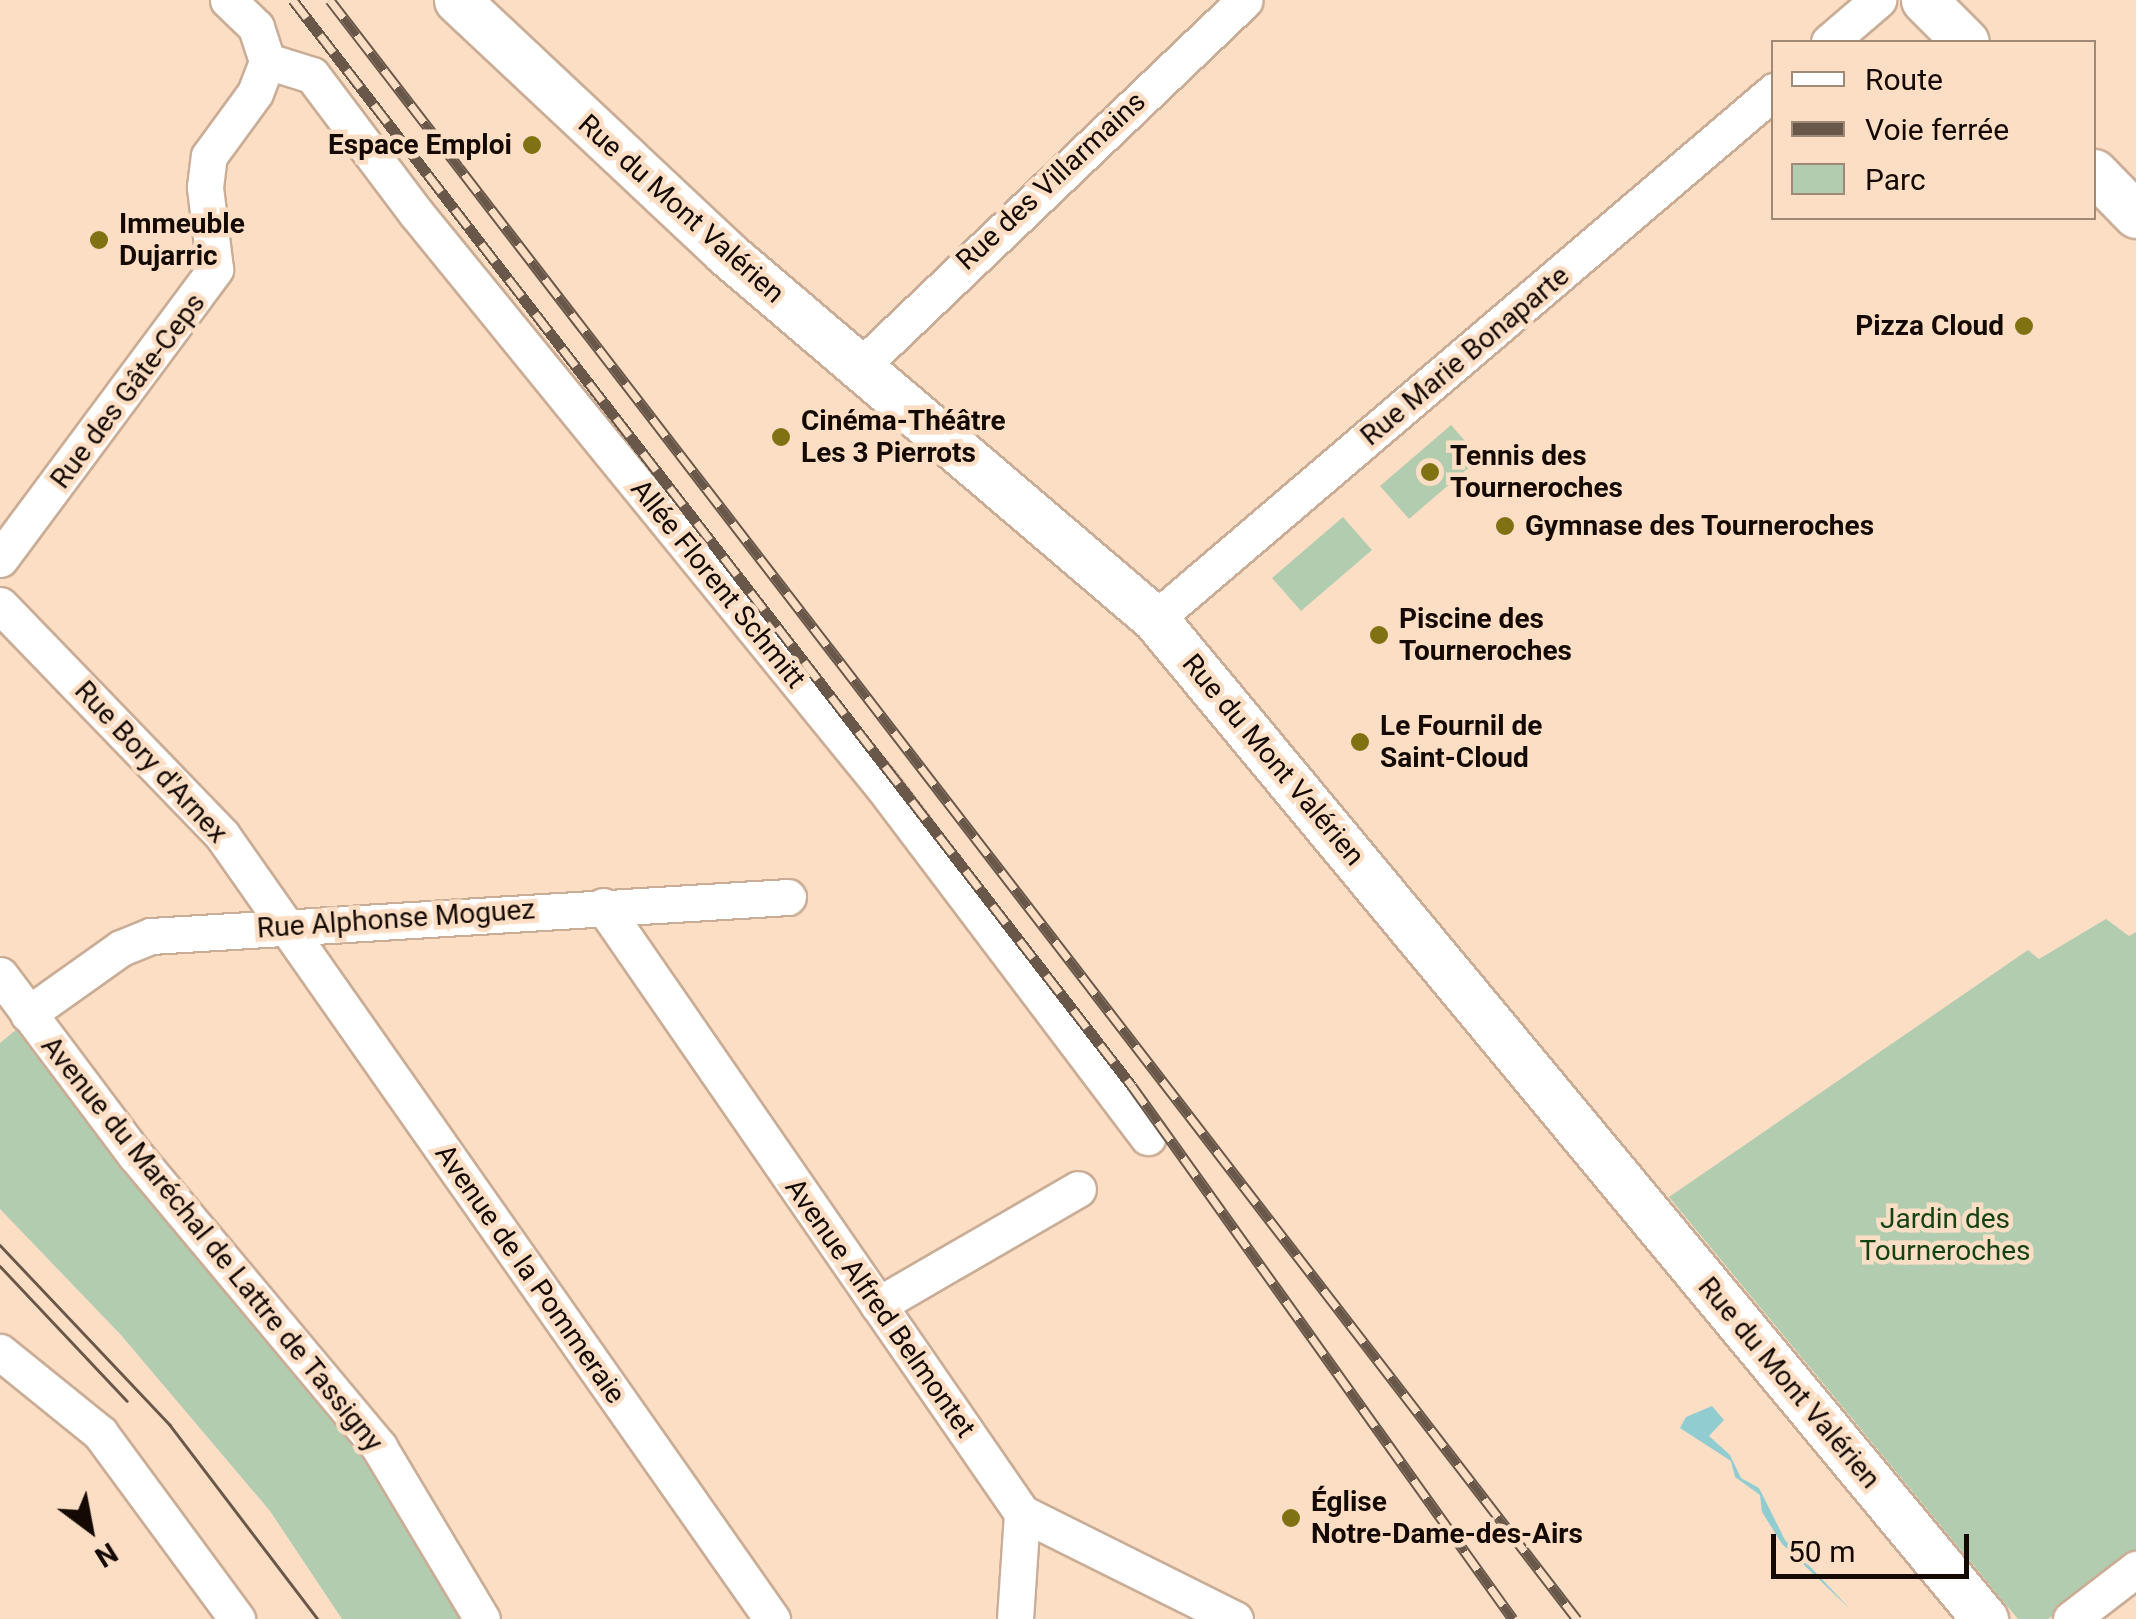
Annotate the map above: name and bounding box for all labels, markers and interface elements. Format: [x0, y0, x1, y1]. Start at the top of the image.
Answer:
legend [1771, 40, 2096, 220]
text: Route [1865, 62, 1943, 97]
street label: Rue des Villarmains [950, 85, 1152, 277]
street label: Rue du Mont Valérien [571, 108, 791, 310]
text: Voie ferrée [1865, 112, 2009, 147]
place label: Espace Emploi [328, 128, 512, 162]
marker: Espace Emploi [521, 134, 543, 156]
text: Parc [1865, 162, 1926, 197]
place label: Immeuble Dujarric [119, 207, 245, 273]
marker: Immeuble Dujarric [88, 229, 110, 251]
street label: Rue Marie Bonaparte [1354, 259, 1576, 453]
street label: Rue des Gâte-Ceps [44, 287, 212, 495]
place label: Pizza Cloud [1855, 309, 2004, 343]
marker: Pizza Cloud [2013, 315, 2035, 337]
place label: Cinéma-Théâtre Les 3 Pierrots [801, 404, 1006, 470]
marker: Cinéma-Théâtre Les 3 Pierrots [770, 426, 792, 448]
place label: Tennis des Tourneroches [1450, 439, 1623, 505]
marker: Tennis des Tourneroches [1419, 461, 1441, 483]
street label: Allée Florent Schmitt [624, 473, 812, 695]
place label: Gymnase des Tourneroches [1525, 509, 1875, 543]
marker: Gymnase des Tourneroches [1494, 515, 1516, 537]
place label: Piscine des Tourneroches [1399, 602, 1572, 668]
marker: Piscine des Tourneroches [1368, 624, 1390, 646]
street label: Rue du Mont Valérien [1175, 648, 1371, 872]
street label: Rue Bory d'Arnex [68, 674, 234, 850]
place label: Le Fournil de Saint-Cloud [1380, 709, 1542, 775]
marker: Le Fournil de Saint-Cloud [1349, 731, 1371, 753]
street label: Rue Alphonse Moguez [256, 893, 536, 945]
street label: Avenue du Maréchal de Lattre de Tassigny [34, 1029, 390, 1459]
street label: Avenue de la Pommeraie [428, 1138, 632, 1410]
street label: Avenue Alfred Belmontet [778, 1172, 982, 1444]
park label: Jardin des Tourneroches [1859, 1202, 2031, 1268]
street label: Rue du Mont Valérien [1691, 1271, 1887, 1495]
north arrow [40, 1479, 140, 1579]
place label: Église Notre-Dame-des-Airs [1311, 1485, 1583, 1551]
marker: Église Notre-Dame-des-Airs [1280, 1507, 1302, 1529]
scale bar [1776, 1514, 1974, 1576]
text: 50 m [1788, 1534, 1855, 1569]
text: N [89, 1536, 123, 1574]

